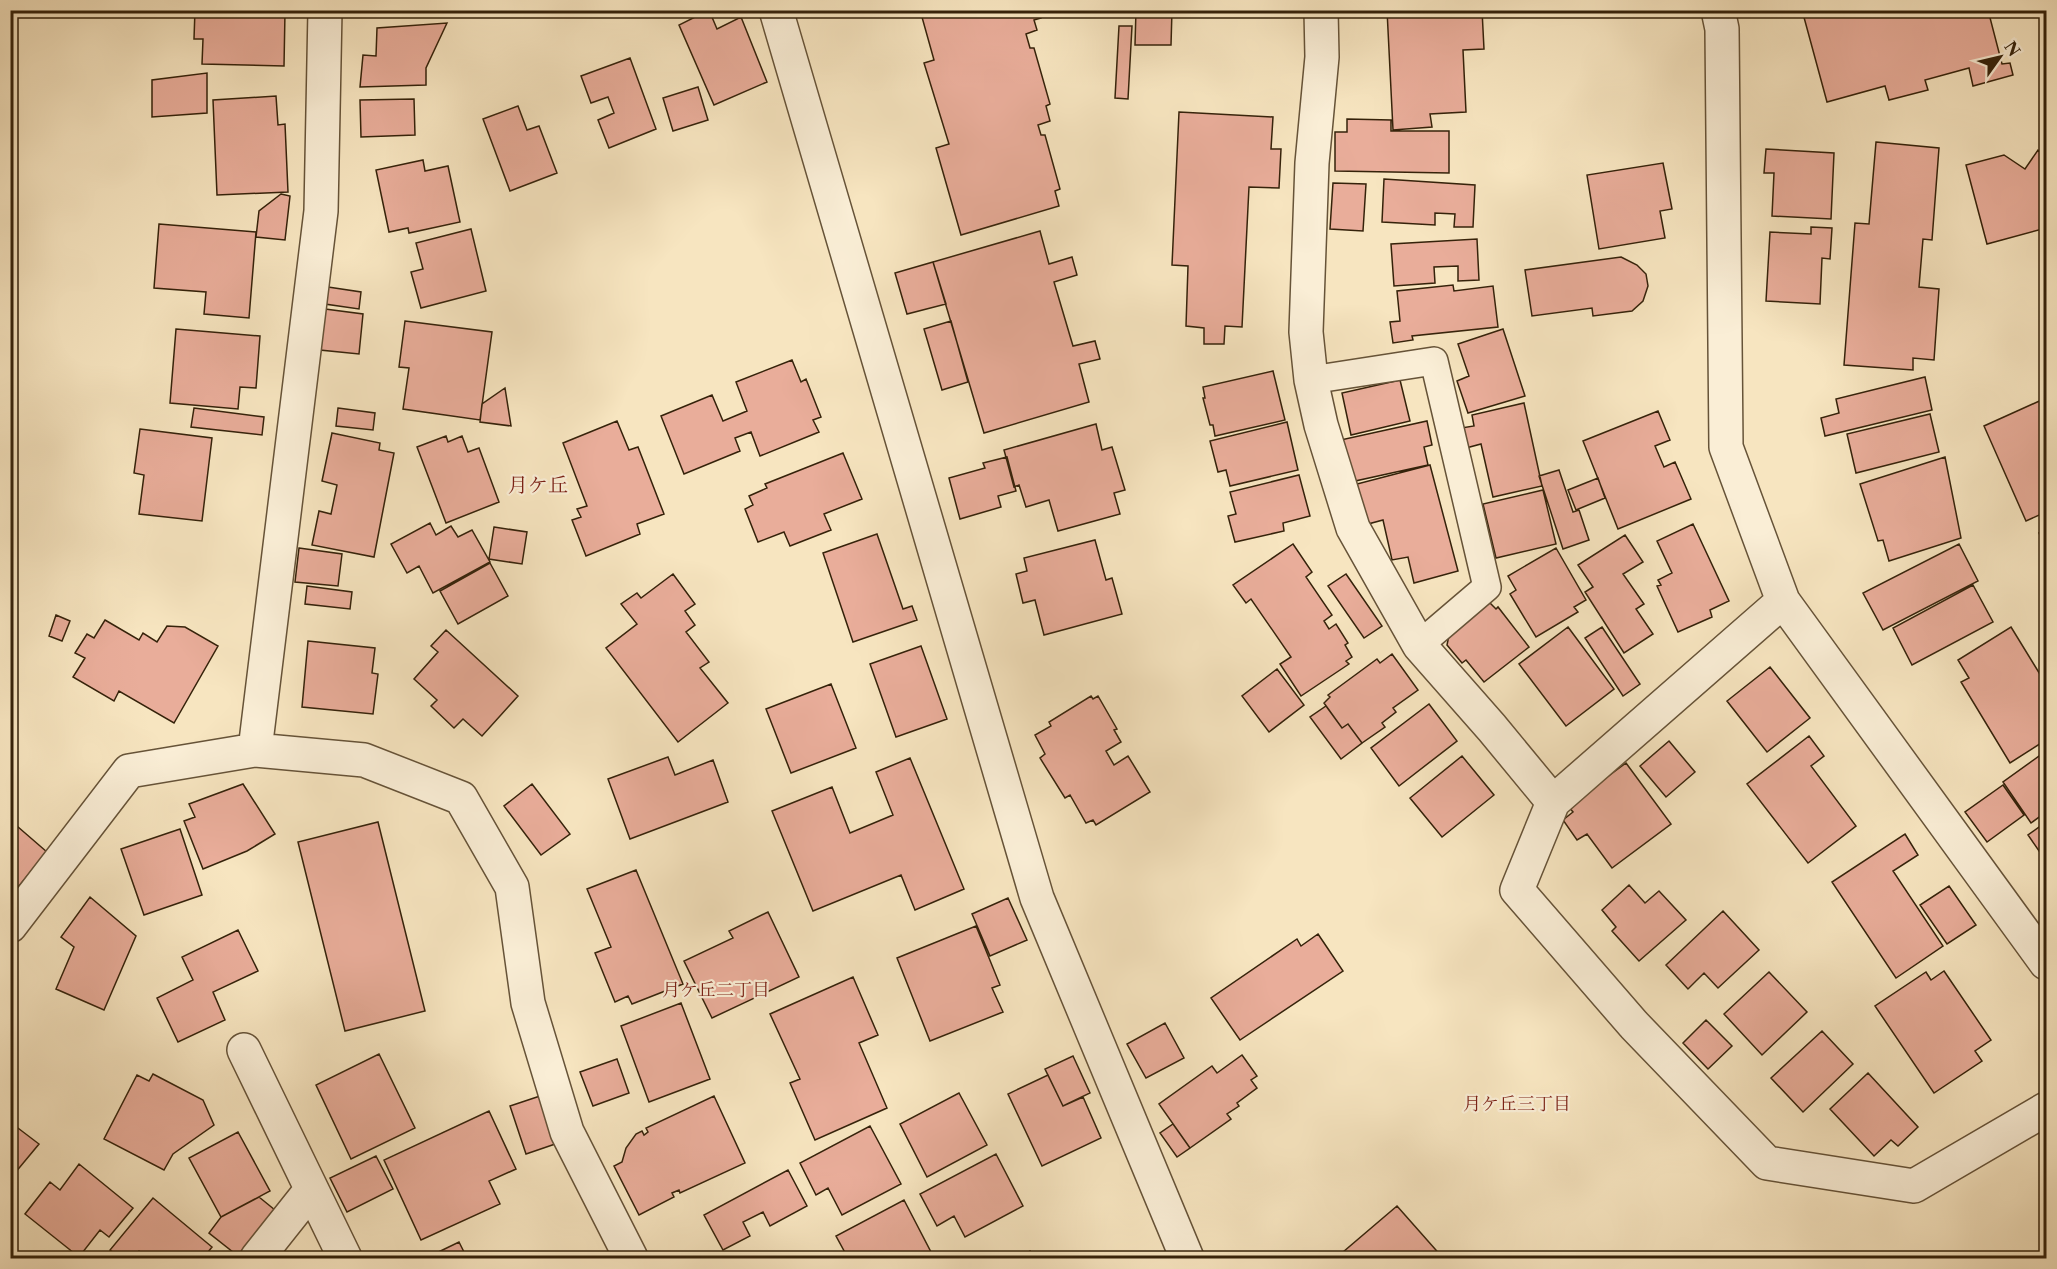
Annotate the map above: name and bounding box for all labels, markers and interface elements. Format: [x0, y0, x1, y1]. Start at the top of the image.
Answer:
north arrow [1970, 27, 2030, 87]
text: N [2000, 37, 2025, 60]
district label: 月ケ丘 [508, 473, 568, 497]
district label: 月ケ丘二丁目 [662, 979, 770, 1001]
district label: 月ケ丘三丁目 [1463, 1093, 1571, 1115]

